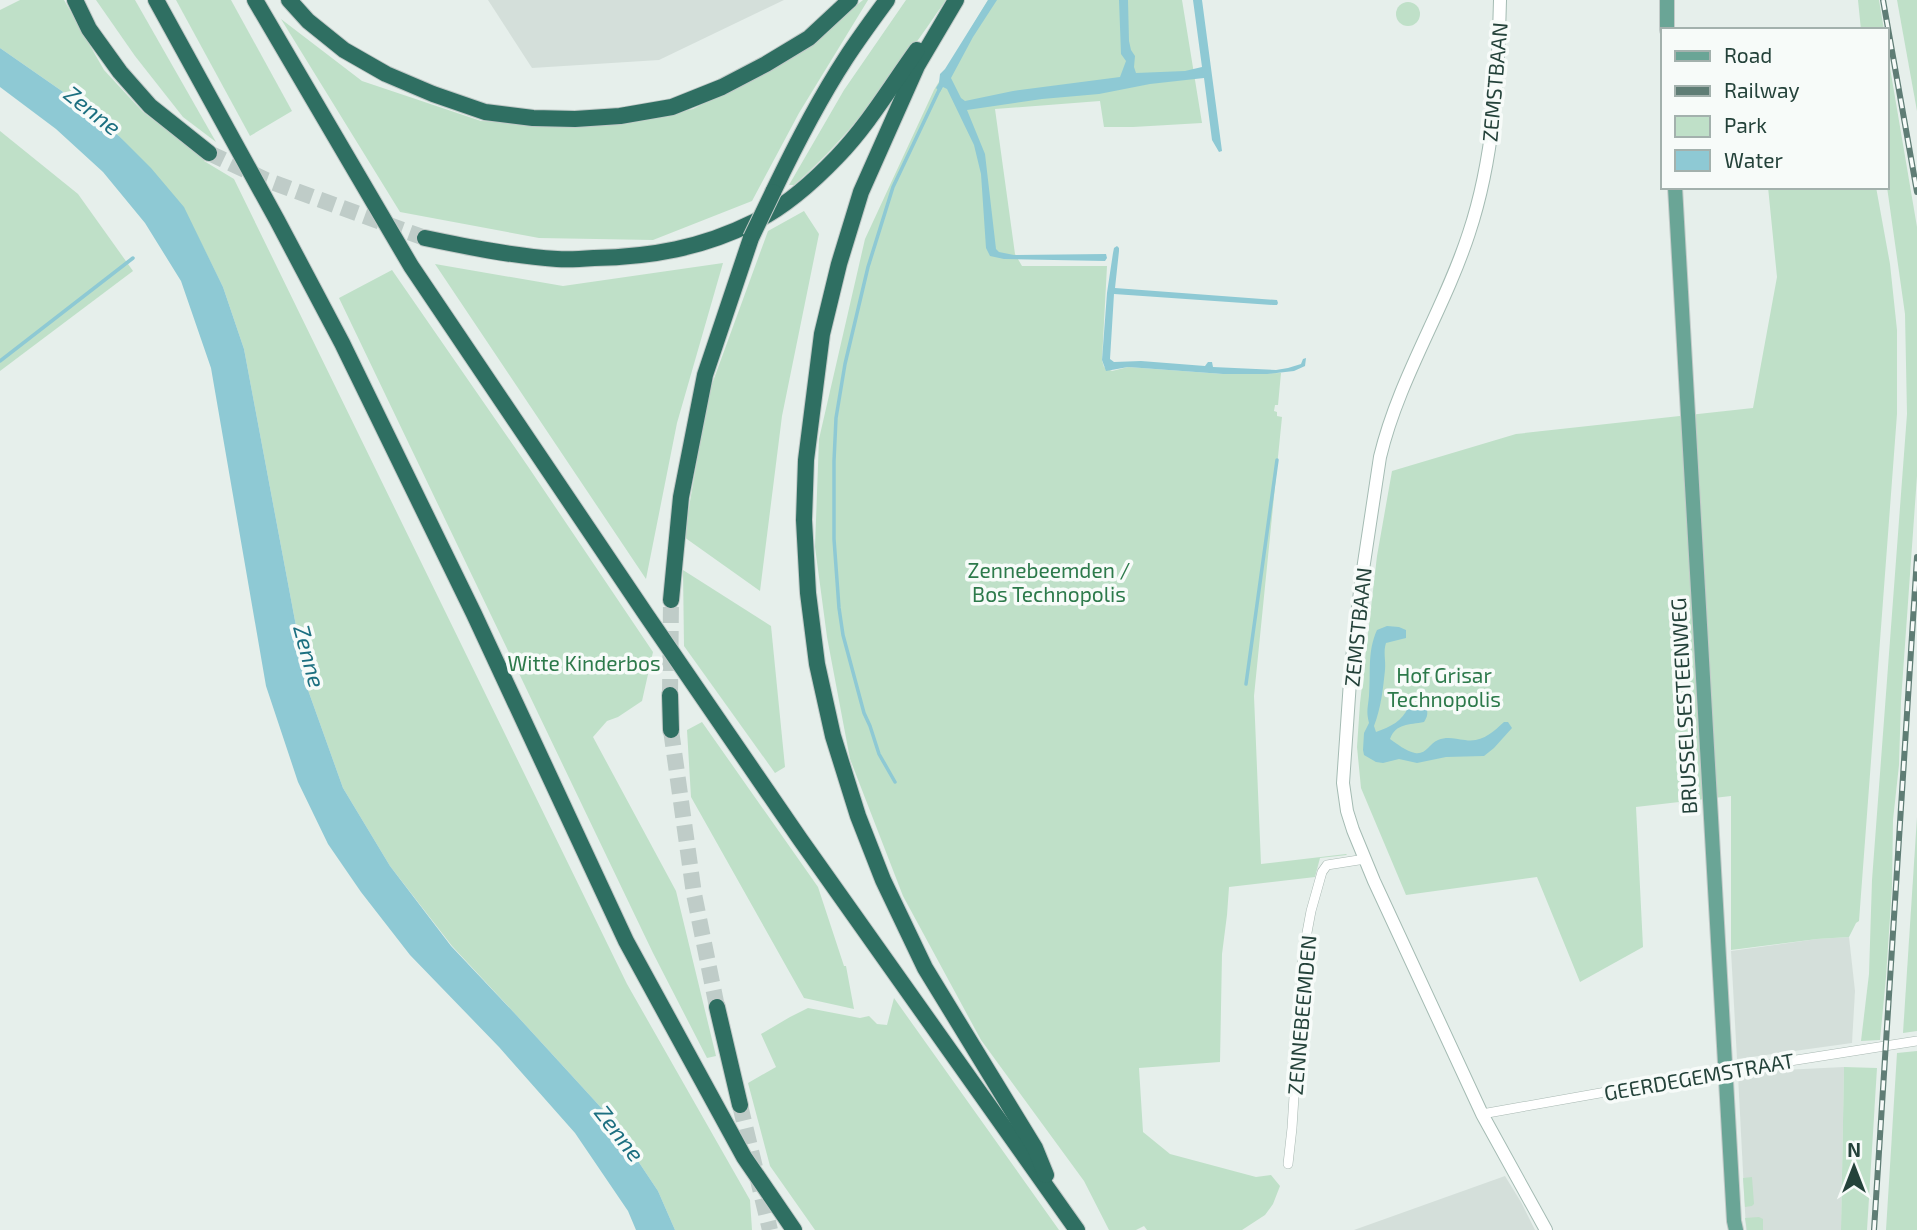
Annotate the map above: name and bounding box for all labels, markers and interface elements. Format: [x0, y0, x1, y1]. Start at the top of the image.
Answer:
street label: ZEMSTBAAN [1476, 21, 1512, 143]
legend [1661, 28, 1889, 189]
text: Road [1724, 42, 1772, 67]
text: Railway [1724, 77, 1800, 102]
water label: Zenne [59, 79, 127, 141]
text: Park [1724, 112, 1767, 137]
text: Water [1724, 147, 1783, 172]
park label: Zennebeemden / Bos Technopolis [968, 557, 1131, 606]
street label: ZEMSTBAAN [1338, 566, 1376, 688]
street label: BRUSSELSESTEENWEG [1665, 597, 1701, 815]
water label: Zenne [288, 621, 332, 691]
park label: Witte Kinderbos [507, 650, 661, 675]
park label: Hof Grisar Technopolis [1387, 662, 1501, 711]
street label: ZENNEBEEMDEN [1282, 934, 1320, 1096]
street label: GEERDEGEMSTRAAT [1602, 1047, 1796, 1105]
water label: Zenne [589, 1099, 651, 1167]
north arrow [1819, 1132, 1889, 1202]
text: N [1847, 1138, 1861, 1161]

